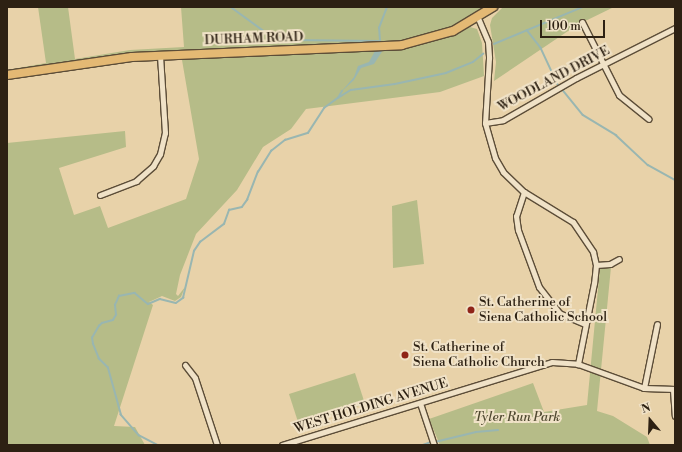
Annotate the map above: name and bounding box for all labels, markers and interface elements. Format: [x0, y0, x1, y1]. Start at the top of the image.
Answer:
scale bar [542, 12, 607, 38]
text: 100 m [547, 19, 581, 34]
street label: DURHAM ROAD [204, 29, 304, 49]
street label: WOODLAND DRIVE [495, 43, 613, 115]
place label: St. Catherine of Siena Catholic School [479, 295, 607, 326]
marker: St. Catherine of Siena Catholic School [466, 305, 476, 315]
place label: St. Catherine of Siena Catholic Church [413, 340, 545, 371]
marker: St. Catherine of Siena Catholic Church [400, 350, 410, 360]
street label: WEST HOLDING AVENUE [292, 375, 450, 437]
north arrow [630, 400, 670, 440]
text: N [640, 401, 652, 417]
park label: Tyler Run Park [474, 409, 560, 425]

